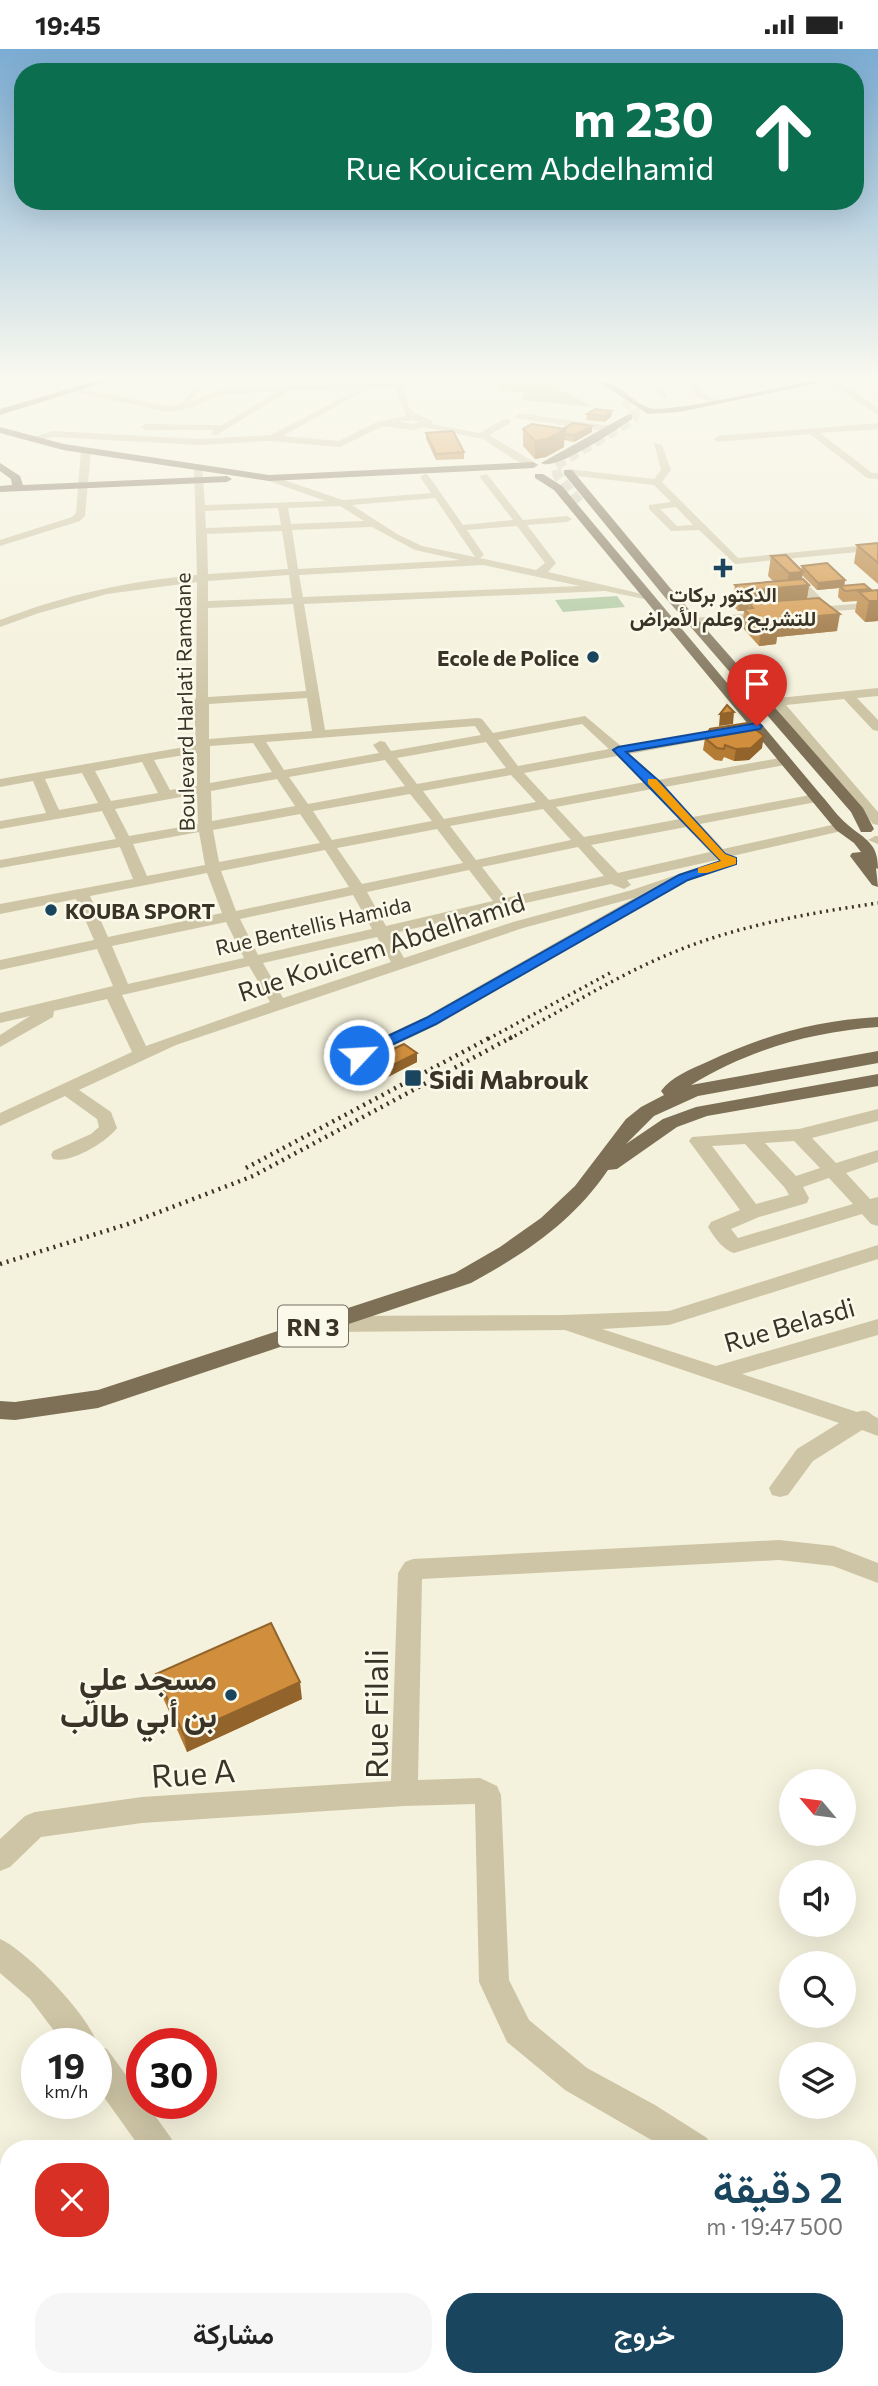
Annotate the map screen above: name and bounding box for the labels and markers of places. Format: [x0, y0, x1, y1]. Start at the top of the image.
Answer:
marker: الدكتور بركات للتشريح وعلم الأمراض [713, 558, 733, 578]
place label: الدكتور بركات للتشريح وعلم الأمراض [630, 581, 816, 633]
place label: Ecole de Police [437, 645, 579, 670]
marker: Ecole de Police [585, 649, 601, 665]
pin [727, 654, 787, 726]
place label: KOUBA SPORT [65, 898, 216, 923]
marker: KOUBA SPORT [43, 902, 59, 918]
place label: Sidi Mabrouk [429, 1063, 589, 1094]
marker: Sidi Mabrouk [403, 1068, 423, 1088]
place label: مسجد علي بن أبي طالب [60, 1657, 217, 1743]
marker: مسجد علي بن أبي طالب [223, 1687, 239, 1703]

